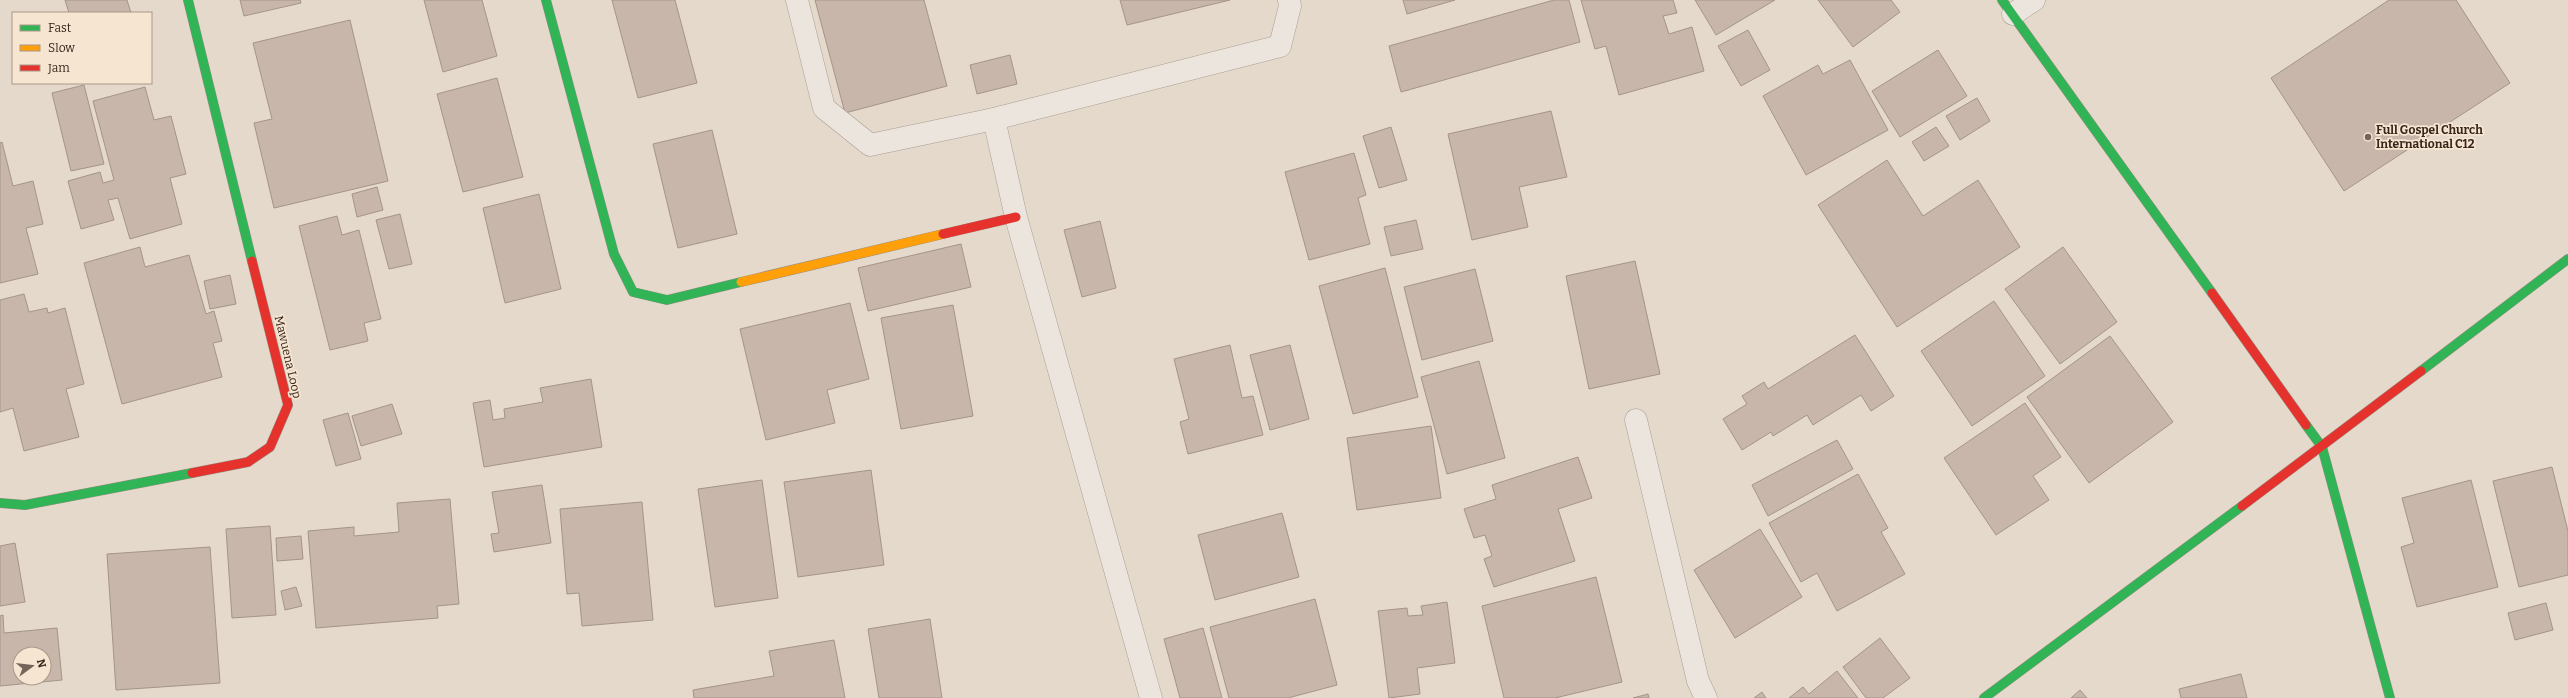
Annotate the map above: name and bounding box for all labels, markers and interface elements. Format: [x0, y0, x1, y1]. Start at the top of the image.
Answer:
legend [12, 12, 152, 84]
text: Fast [48, 21, 72, 35]
text: Slow [48, 41, 75, 55]
text: Jam [47, 61, 70, 75]
place label: Full Gospel Church International C12 [2376, 123, 2483, 151]
marker: Full Gospel Church International C12 [2363, 132, 2373, 142]
street label: Mawuena Loop [272, 314, 304, 400]
north arrow [12, 646, 52, 686]
text: N [34, 658, 49, 670]

